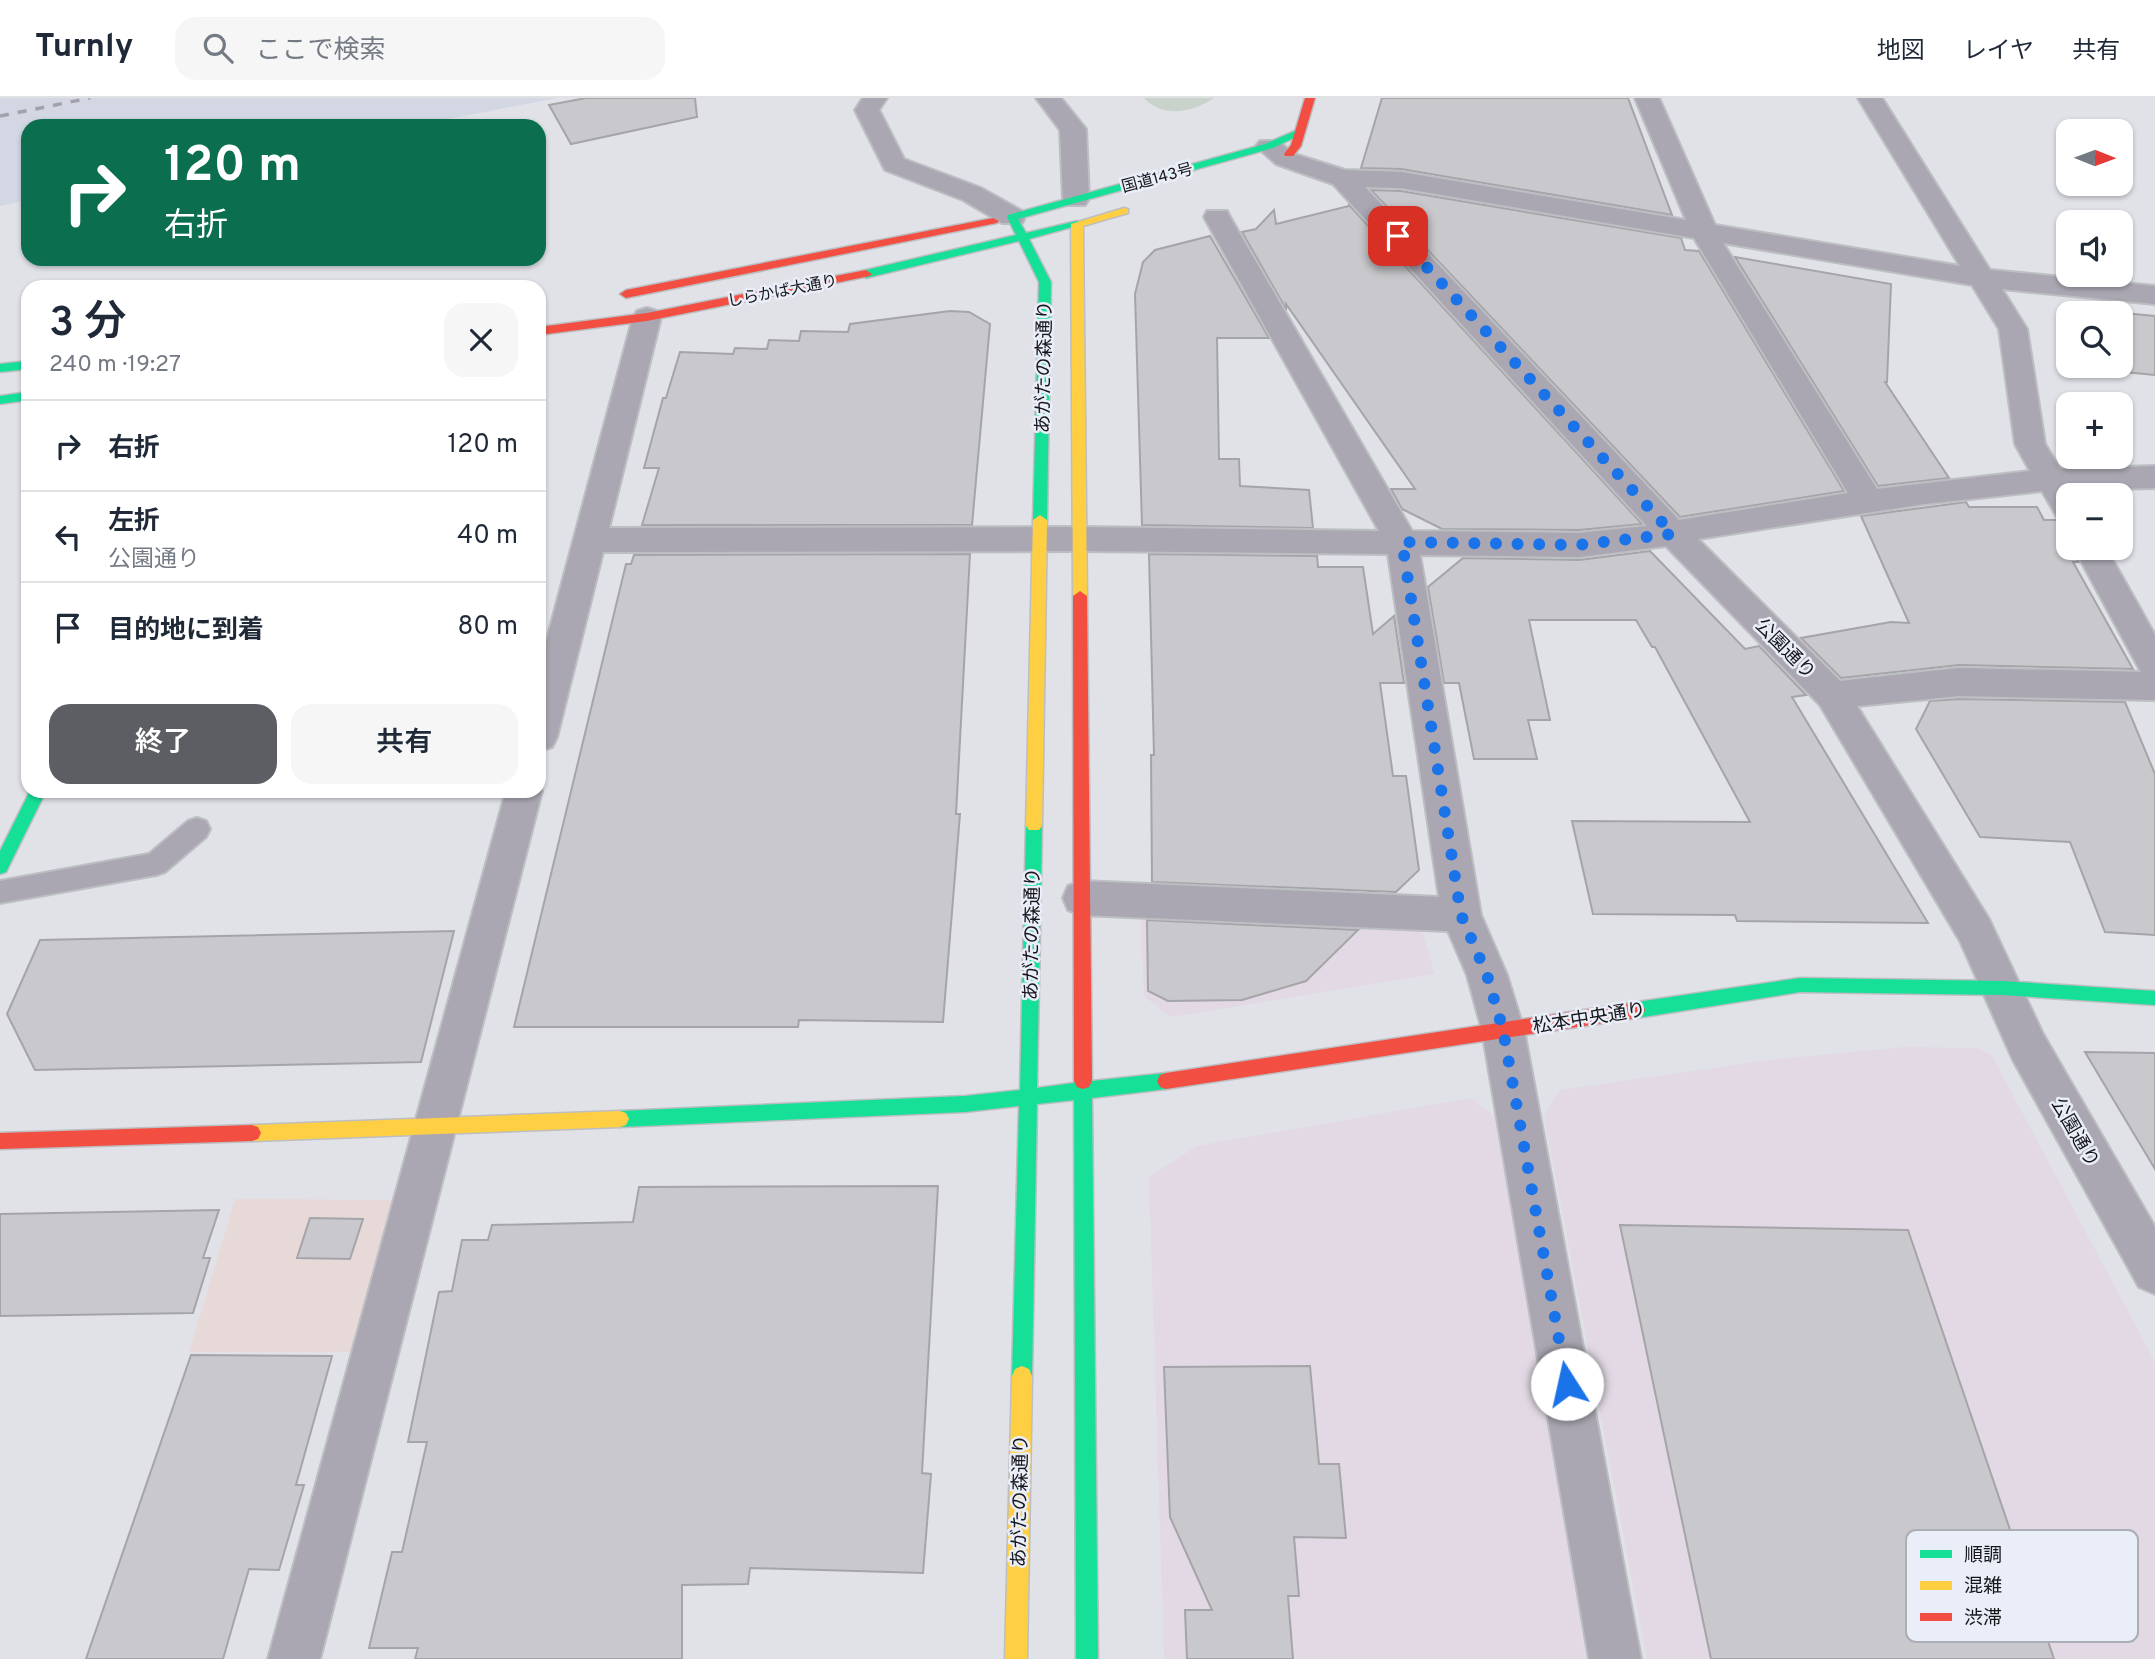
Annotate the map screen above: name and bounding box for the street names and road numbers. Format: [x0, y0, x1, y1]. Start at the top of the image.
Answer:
street label: 国道143号 [1120, 160, 1195, 198]
street label: しらかば大通り [725, 271, 839, 312]
street label: あがたの森通り [1032, 300, 1058, 434]
street label: 公園通り [1749, 614, 1820, 685]
street label: あがたの森通り [1020, 867, 1046, 1001]
street label: 松本中央通り [1531, 998, 1647, 1040]
street label: 公園通り [2045, 1094, 2104, 1172]
street label: あがたの森通り [1008, 1434, 1034, 1568]

